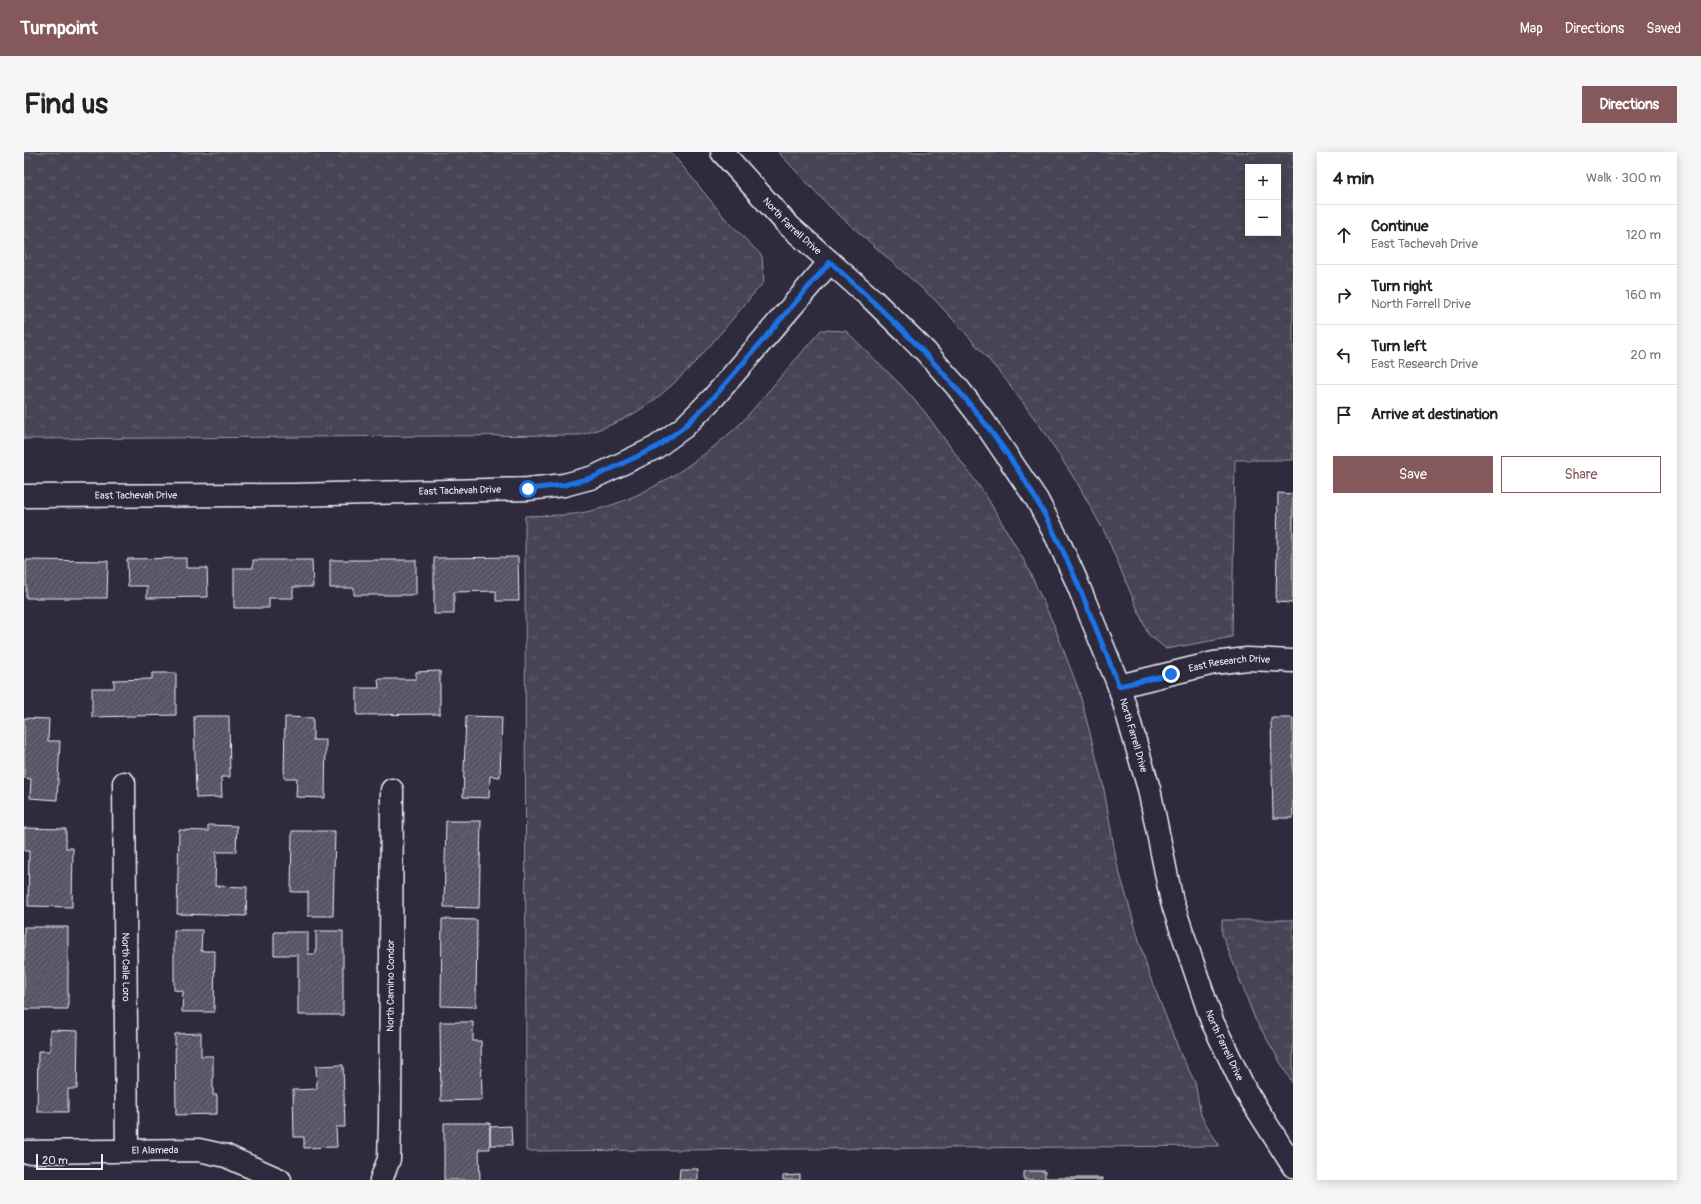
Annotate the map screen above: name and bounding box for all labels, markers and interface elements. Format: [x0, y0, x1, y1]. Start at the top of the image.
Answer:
text: Turnpoint [20, 16, 98, 40]
text: Map [1520, 20, 1543, 37]
text: Directions [1565, 20, 1624, 37]
text: Saved [1646, 20, 1681, 37]
button: Directions [1582, 86, 1677, 123]
text: Find us [24, 87, 108, 122]
map controls [1245, 164, 1281, 236]
button: + [1245, 164, 1281, 200]
text: 4 min [1333, 168, 1374, 189]
text: Walk · 300 m [1586, 170, 1661, 186]
street label: North Farrell Drive [760, 195, 824, 257]
button: − [1245, 200, 1281, 236]
text: Continue [1371, 217, 1429, 236]
icon: ahead [1333, 224, 1355, 246]
text: 120 m [1625, 227, 1661, 243]
text: East Tachevah Drive [1371, 236, 1478, 252]
text: Turn right [1371, 277, 1432, 296]
icon: right [1333, 284, 1355, 306]
text: 160 m [1625, 287, 1661, 303]
text: North Farrell Drive [1371, 296, 1471, 312]
text: Turn left [1371, 337, 1427, 356]
icon: left [1333, 344, 1355, 366]
text: 20 m [1630, 347, 1661, 363]
text: East Research Drive [1371, 356, 1478, 372]
icon: arrive [1333, 404, 1355, 426]
text: Arrive at destination [1371, 405, 1498, 424]
button: Save [1333, 456, 1493, 493]
button: Share [1501, 456, 1661, 493]
route start [519, 480, 537, 498]
street label: East Tachevah Drive [419, 484, 501, 498]
street label: East Tachevah Drive [95, 489, 177, 502]
street label: East Research Drive [1187, 653, 1270, 675]
route end [1162, 665, 1180, 683]
street label: North Farrell Drive [1117, 697, 1150, 774]
street label: North Calle Loro [119, 932, 132, 1002]
street label: North Camino Condor [385, 939, 397, 1032]
street label: North Farrell Drive [1203, 1008, 1246, 1083]
street label: El Alameda [132, 1144, 179, 1157]
scale bar [36, 1152, 103, 1171]
text: 20 m [42, 1154, 68, 1167]

